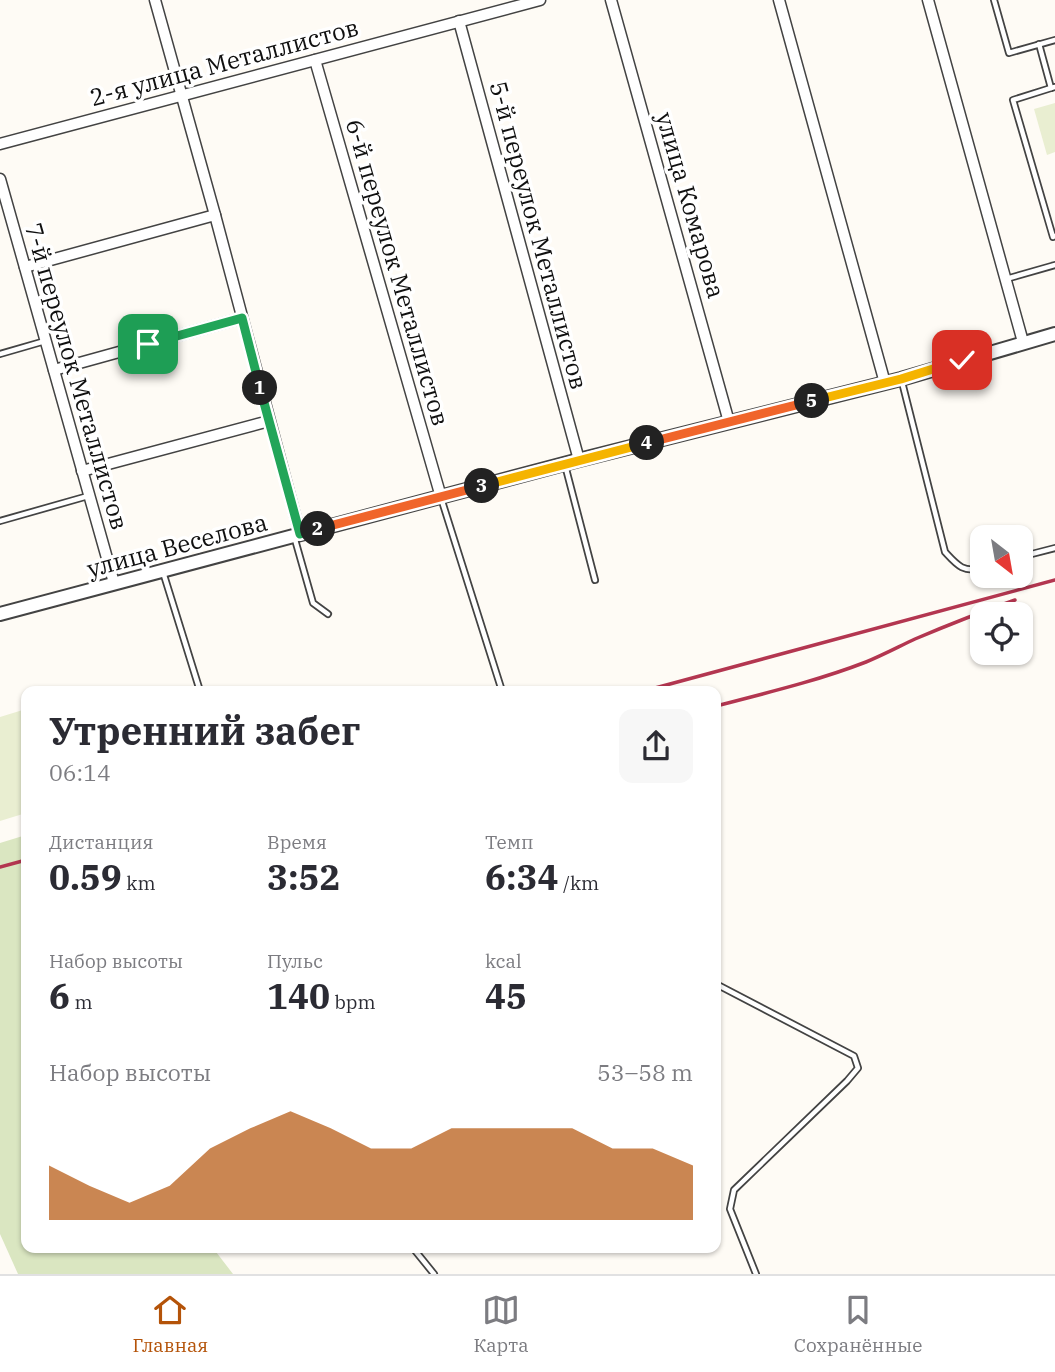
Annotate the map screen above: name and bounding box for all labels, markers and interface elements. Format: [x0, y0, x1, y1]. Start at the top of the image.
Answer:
street label: 2-я улица Металлистов [86, 11, 362, 113]
street label: 5-й переулок Металлистов [482, 78, 596, 392]
street label: улица Комарова [649, 108, 733, 302]
street label: 6-й переулок Металлистов [339, 115, 457, 429]
street label: 7-й переулок Металлистов [18, 219, 136, 533]
pin [118, 314, 178, 374]
icon: arrive [129, 325, 167, 363]
pin [932, 330, 992, 390]
icon: check [943, 341, 981, 379]
pin: 1 [243, 370, 278, 406]
text: 1 [254, 375, 265, 399]
pin: 5 [794, 384, 830, 418]
text: 5 [806, 388, 817, 412]
pin: 4 [630, 426, 664, 460]
text: 4 [641, 430, 652, 454]
pin: 3 [464, 468, 500, 504]
text: 3 [476, 473, 487, 497]
street label: улица Веселова [83, 506, 271, 584]
pin: 2 [300, 512, 336, 546]
text: 2 [312, 516, 323, 540]
north arrow [970, 525, 1032, 588]
map controls [970, 525, 1033, 665]
button: locate [970, 602, 1033, 665]
text: Утренний забег [49, 706, 360, 755]
button: share [619, 709, 693, 783]
text: 06:14 [49, 757, 111, 787]
text: Дистанция [49, 830, 154, 854]
text: Время [267, 830, 327, 854]
text: Темп [485, 830, 534, 854]
text: 0.59 [49, 854, 122, 900]
text: 3:52 [267, 854, 341, 900]
text: 6:34 [485, 854, 559, 900]
text: km [122, 871, 156, 895]
text: /km [559, 871, 599, 895]
text: Набор высоты [49, 949, 183, 973]
text: Пульс [267, 949, 323, 973]
text: kcal [485, 949, 522, 973]
text: 6 [49, 973, 70, 1019]
text: 140 [267, 973, 330, 1019]
text: 45 [485, 973, 527, 1019]
text: m [70, 990, 93, 1014]
text: bpm [330, 990, 376, 1014]
text: Набор высоты [49, 1057, 211, 1087]
text: 53–58 m [597, 1057, 693, 1087]
tab: Главная [133, 1291, 208, 1357]
tab: Карта [473, 1291, 529, 1357]
tab: Сохранённые [794, 1291, 922, 1357]

